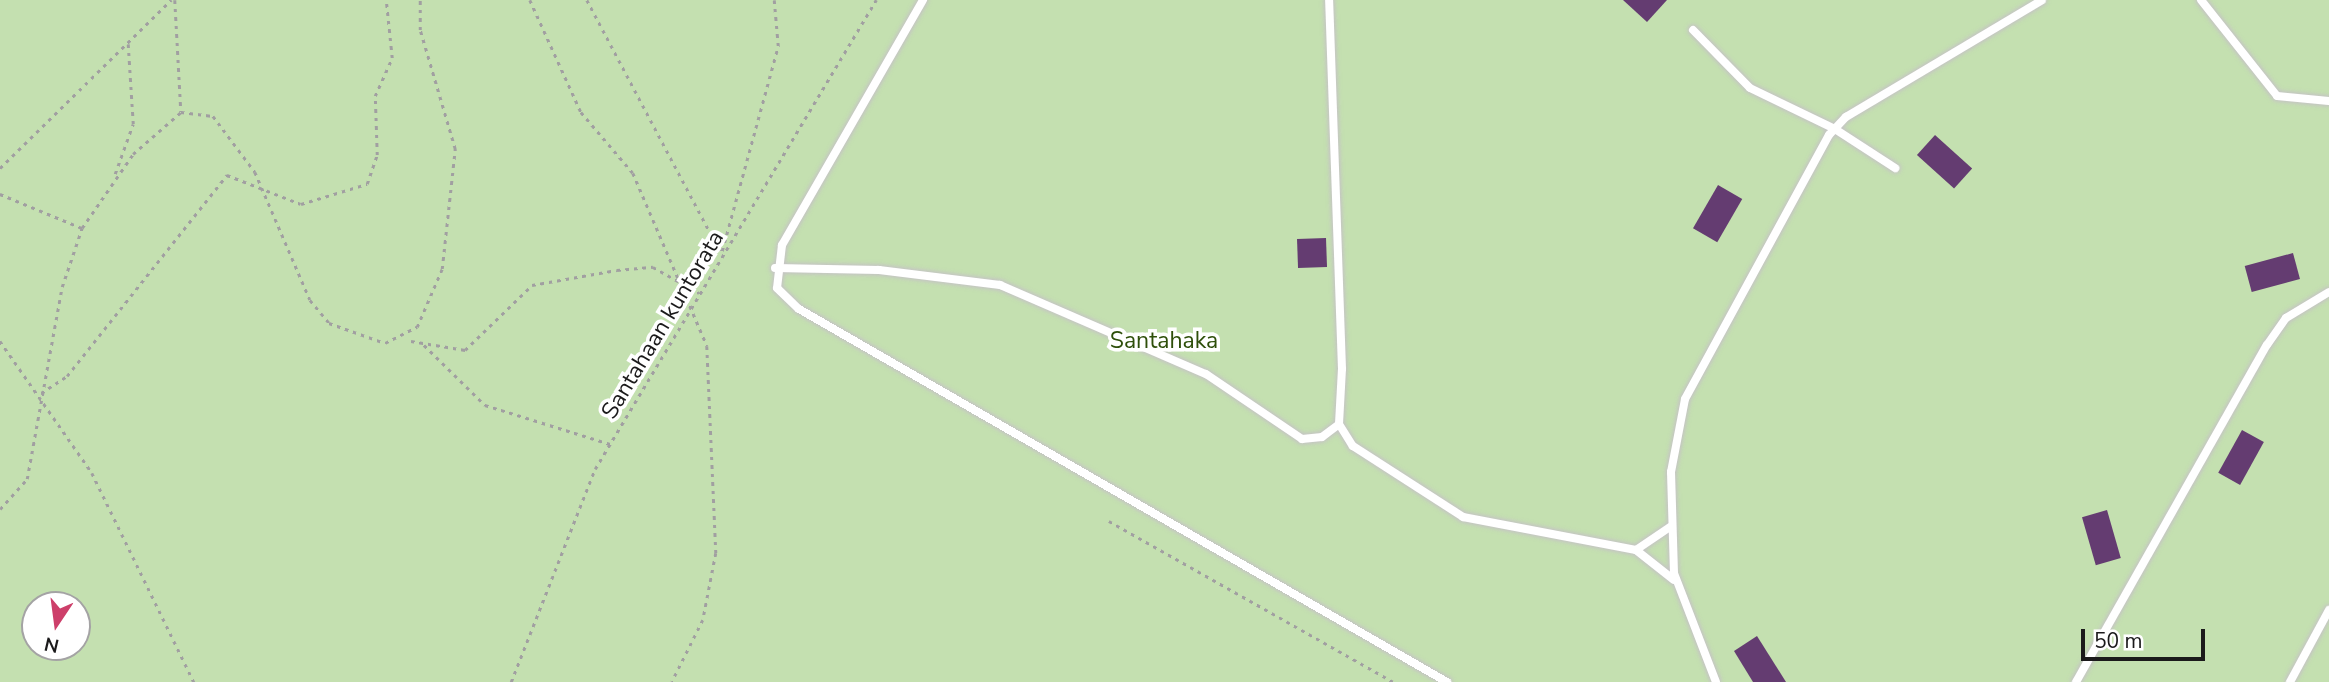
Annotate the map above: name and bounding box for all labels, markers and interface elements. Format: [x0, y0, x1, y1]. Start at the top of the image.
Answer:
street label: Santahaan kuntorata [596, 226, 730, 424]
park label: Santahaka [1110, 327, 1218, 355]
north arrow [21, 591, 91, 661]
scale bar [2084, 616, 2208, 660]
text: 50 m [2094, 627, 2143, 655]
text: N [42, 630, 62, 659]

